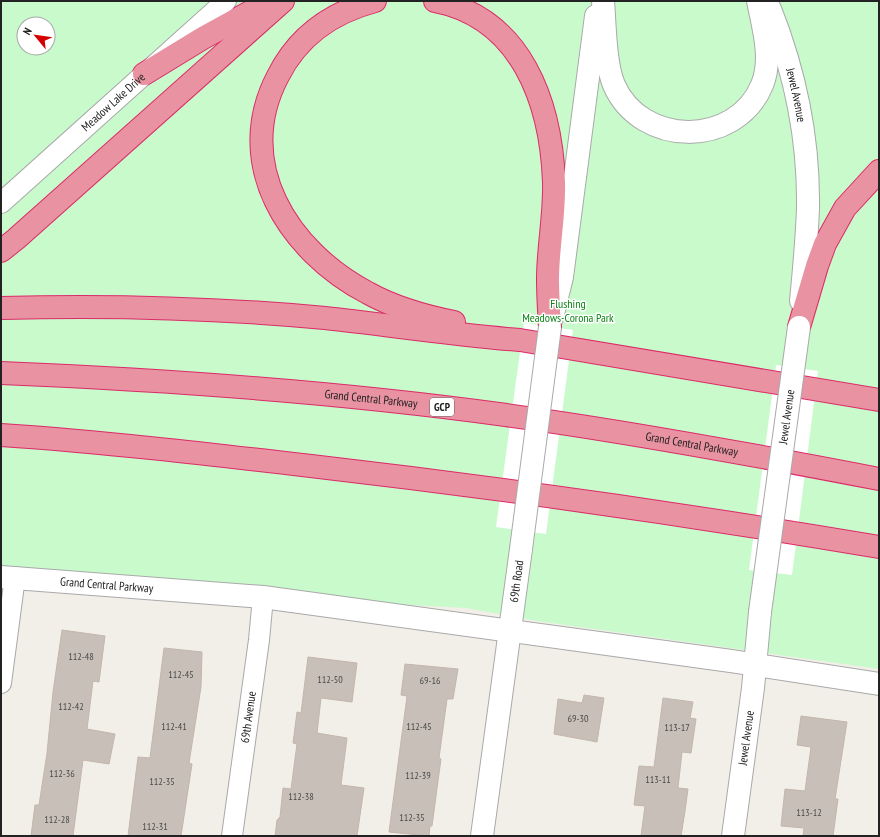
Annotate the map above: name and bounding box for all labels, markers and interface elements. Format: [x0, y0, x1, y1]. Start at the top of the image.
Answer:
north arrow [16, 16, 56, 56]
text: N [20, 25, 35, 37]
street label: Jewel Avenue [783, 65, 809, 123]
street label: Meadow Lake Drive [78, 69, 148, 134]
park label: Flushing Meadows-Corona Park [522, 296, 614, 325]
street label: Grand Central Parkway [324, 386, 419, 411]
street label: Jewel Avenue [775, 388, 797, 446]
road number: GCP [430, 398, 454, 416]
street label: Grand Central Parkway [645, 428, 740, 459]
street label: 69th Road [506, 559, 526, 603]
street label: Grand Central Parkway [60, 574, 154, 596]
house number: 112-48 [68, 650, 94, 663]
house number: 112-45 [168, 668, 194, 681]
house number: 112-50 [317, 673, 343, 686]
house number: 69-16 [420, 674, 441, 687]
street label: 69th Avenue [237, 690, 259, 744]
house number: 112-42 [58, 700, 84, 713]
street label: Jewel Avenue [735, 709, 757, 767]
house number: 69-30 [568, 712, 589, 725]
house number: 112-41 [161, 720, 187, 733]
house number: 112-45 [406, 720, 432, 733]
house number: 113-17 [664, 721, 690, 734]
house number: 112-36 [49, 767, 75, 780]
house number: 112-39 [405, 769, 431, 782]
house number: 113-11 [645, 773, 671, 786]
house number: 112-35 [149, 775, 175, 788]
house number: 112-38 [288, 790, 314, 803]
house number: 113-12 [796, 806, 822, 819]
house number: 112-35 [399, 811, 425, 824]
house number: 112-28 [44, 813, 70, 826]
house number: 112-31 [142, 820, 168, 833]

